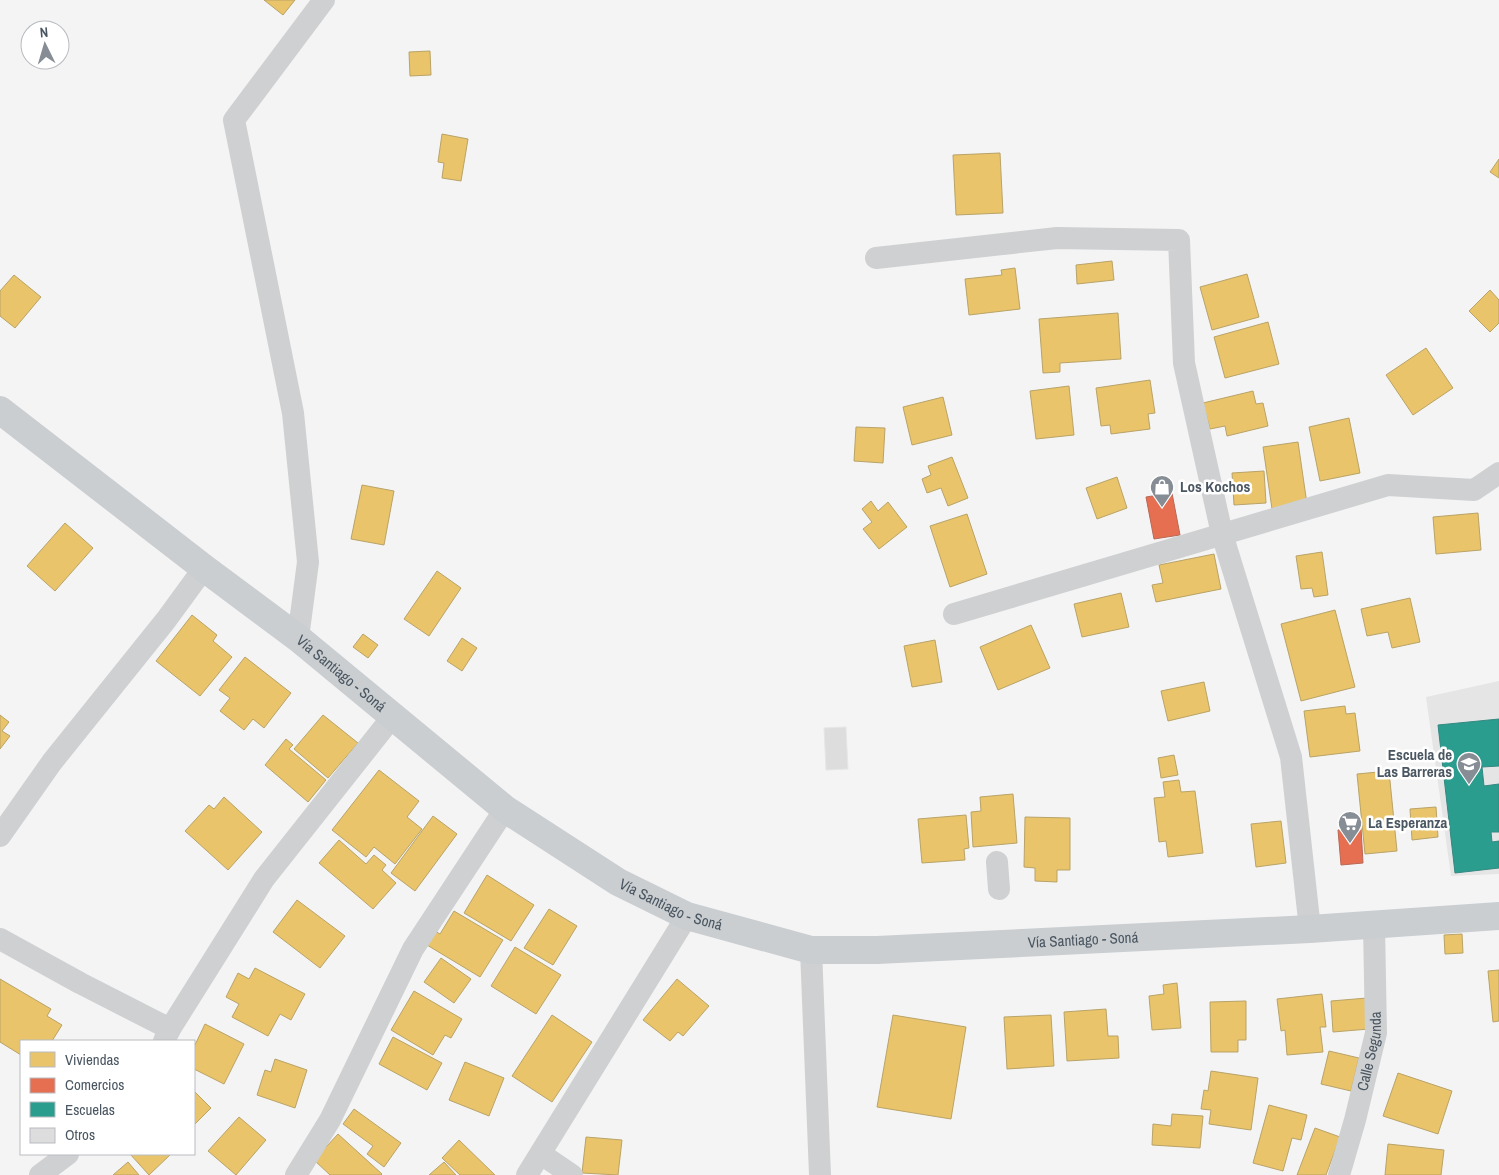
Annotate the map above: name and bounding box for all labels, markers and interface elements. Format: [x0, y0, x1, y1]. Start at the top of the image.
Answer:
north arrow [20, 20, 70, 70]
text: N [39, 23, 49, 41]
shop icon: Los Kochos [1149, 474, 1175, 508]
place label: Los Kochos [1180, 476, 1251, 497]
street label: Vía Santiago - Soná [292, 630, 391, 717]
place label: Escuela de Las Barreras [1377, 744, 1452, 782]
school or university icon: Escuela de Las Barreras [1456, 751, 1482, 785]
supermarket icon: La Esperanza [1337, 810, 1363, 844]
place label: La Esperanza [1368, 812, 1447, 833]
street label: Vía Santiago - Soná [616, 873, 725, 935]
street label: Vía Santiago - Soná [1027, 926, 1139, 953]
street label: Calle Segunda [1351, 1011, 1386, 1093]
legend [20, 1040, 195, 1155]
text: Viviendas [65, 1049, 120, 1070]
text: Comercios [65, 1074, 124, 1095]
text: Escuelas [65, 1099, 115, 1120]
text: Otros [65, 1124, 95, 1145]

